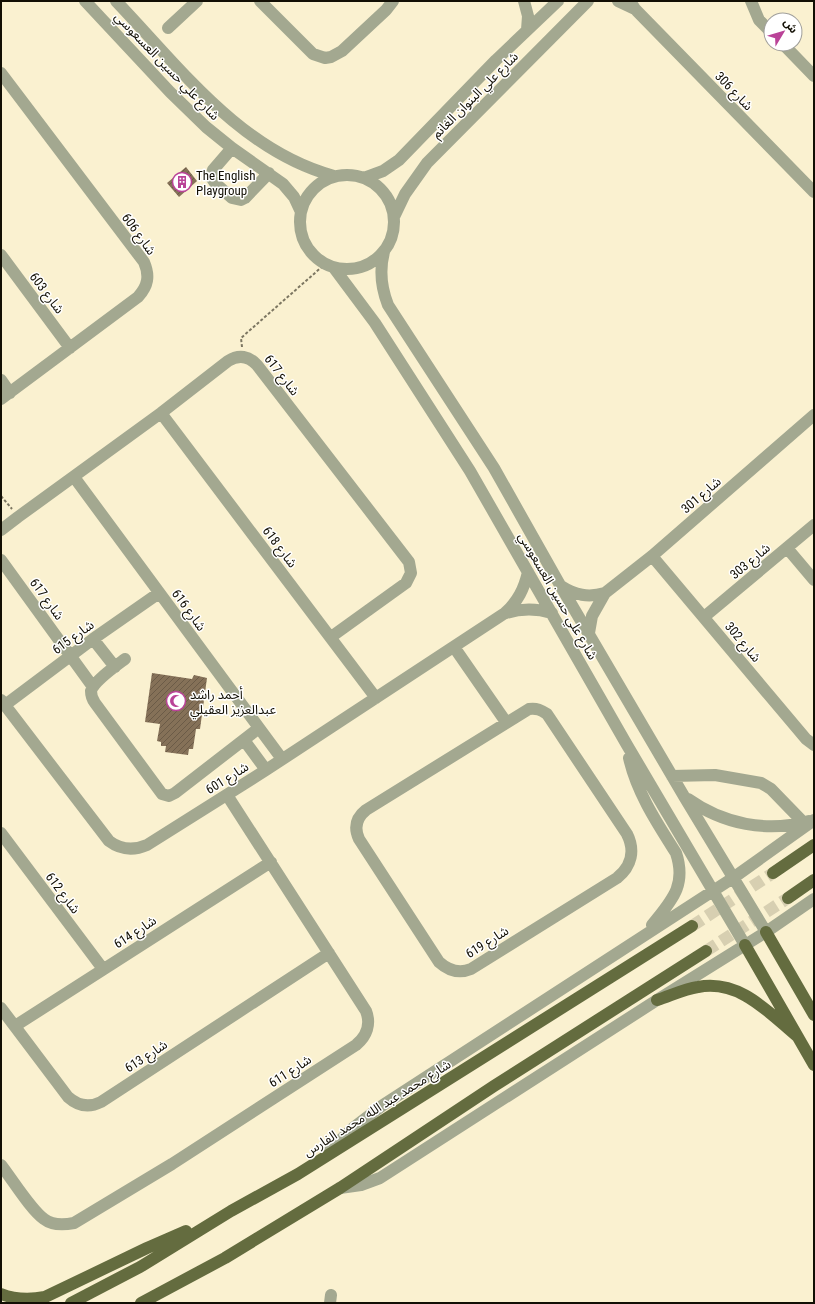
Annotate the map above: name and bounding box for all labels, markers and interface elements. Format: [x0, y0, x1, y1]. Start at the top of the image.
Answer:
street label: شارع علي حسين العسعوسي [109, 9, 223, 125]
north arrow [763, 12, 803, 52]
text: ش [781, 16, 800, 36]
street label: شارع علي البنوان الغانم [429, 49, 523, 143]
street label: شارع 306 [710, 69, 756, 115]
place label: The English Playgroup [196, 168, 255, 198]
building icon: The English Playgroup [171, 171, 193, 193]
street label: شارع 606 [117, 210, 159, 259]
street label: شارع 603 [24, 269, 67, 318]
street label: شارع 617 [259, 352, 303, 400]
street label: شارع 301 [678, 474, 726, 519]
street label: شارع 618 [257, 523, 300, 572]
street label: شارع علي حسين العسعوسي [513, 530, 601, 664]
street label: شارع 303 [727, 540, 775, 584]
street label: شارع 617 [25, 575, 67, 624]
street label: شارع 616 [167, 586, 209, 635]
street label: شارع 615 [49, 617, 98, 659]
street label: شارع 302 [720, 619, 764, 667]
place label: أحمد راشد عبدالعزيز العقيلي [190, 686, 276, 720]
mosque icon: أحمد راشد عبدالعزيز العقيلي [165, 690, 187, 712]
street label: شارع 601 [203, 759, 253, 800]
street label: شارع 612 [40, 869, 83, 918]
street label: شارع 614 [111, 913, 161, 954]
street label: شارع 619 [463, 923, 513, 964]
street label: شارع 613 [122, 1037, 172, 1078]
street label: شارع 611 [266, 1052, 316, 1093]
street label: شارع محمد عبد الله محمد الفارس [301, 1056, 455, 1162]

